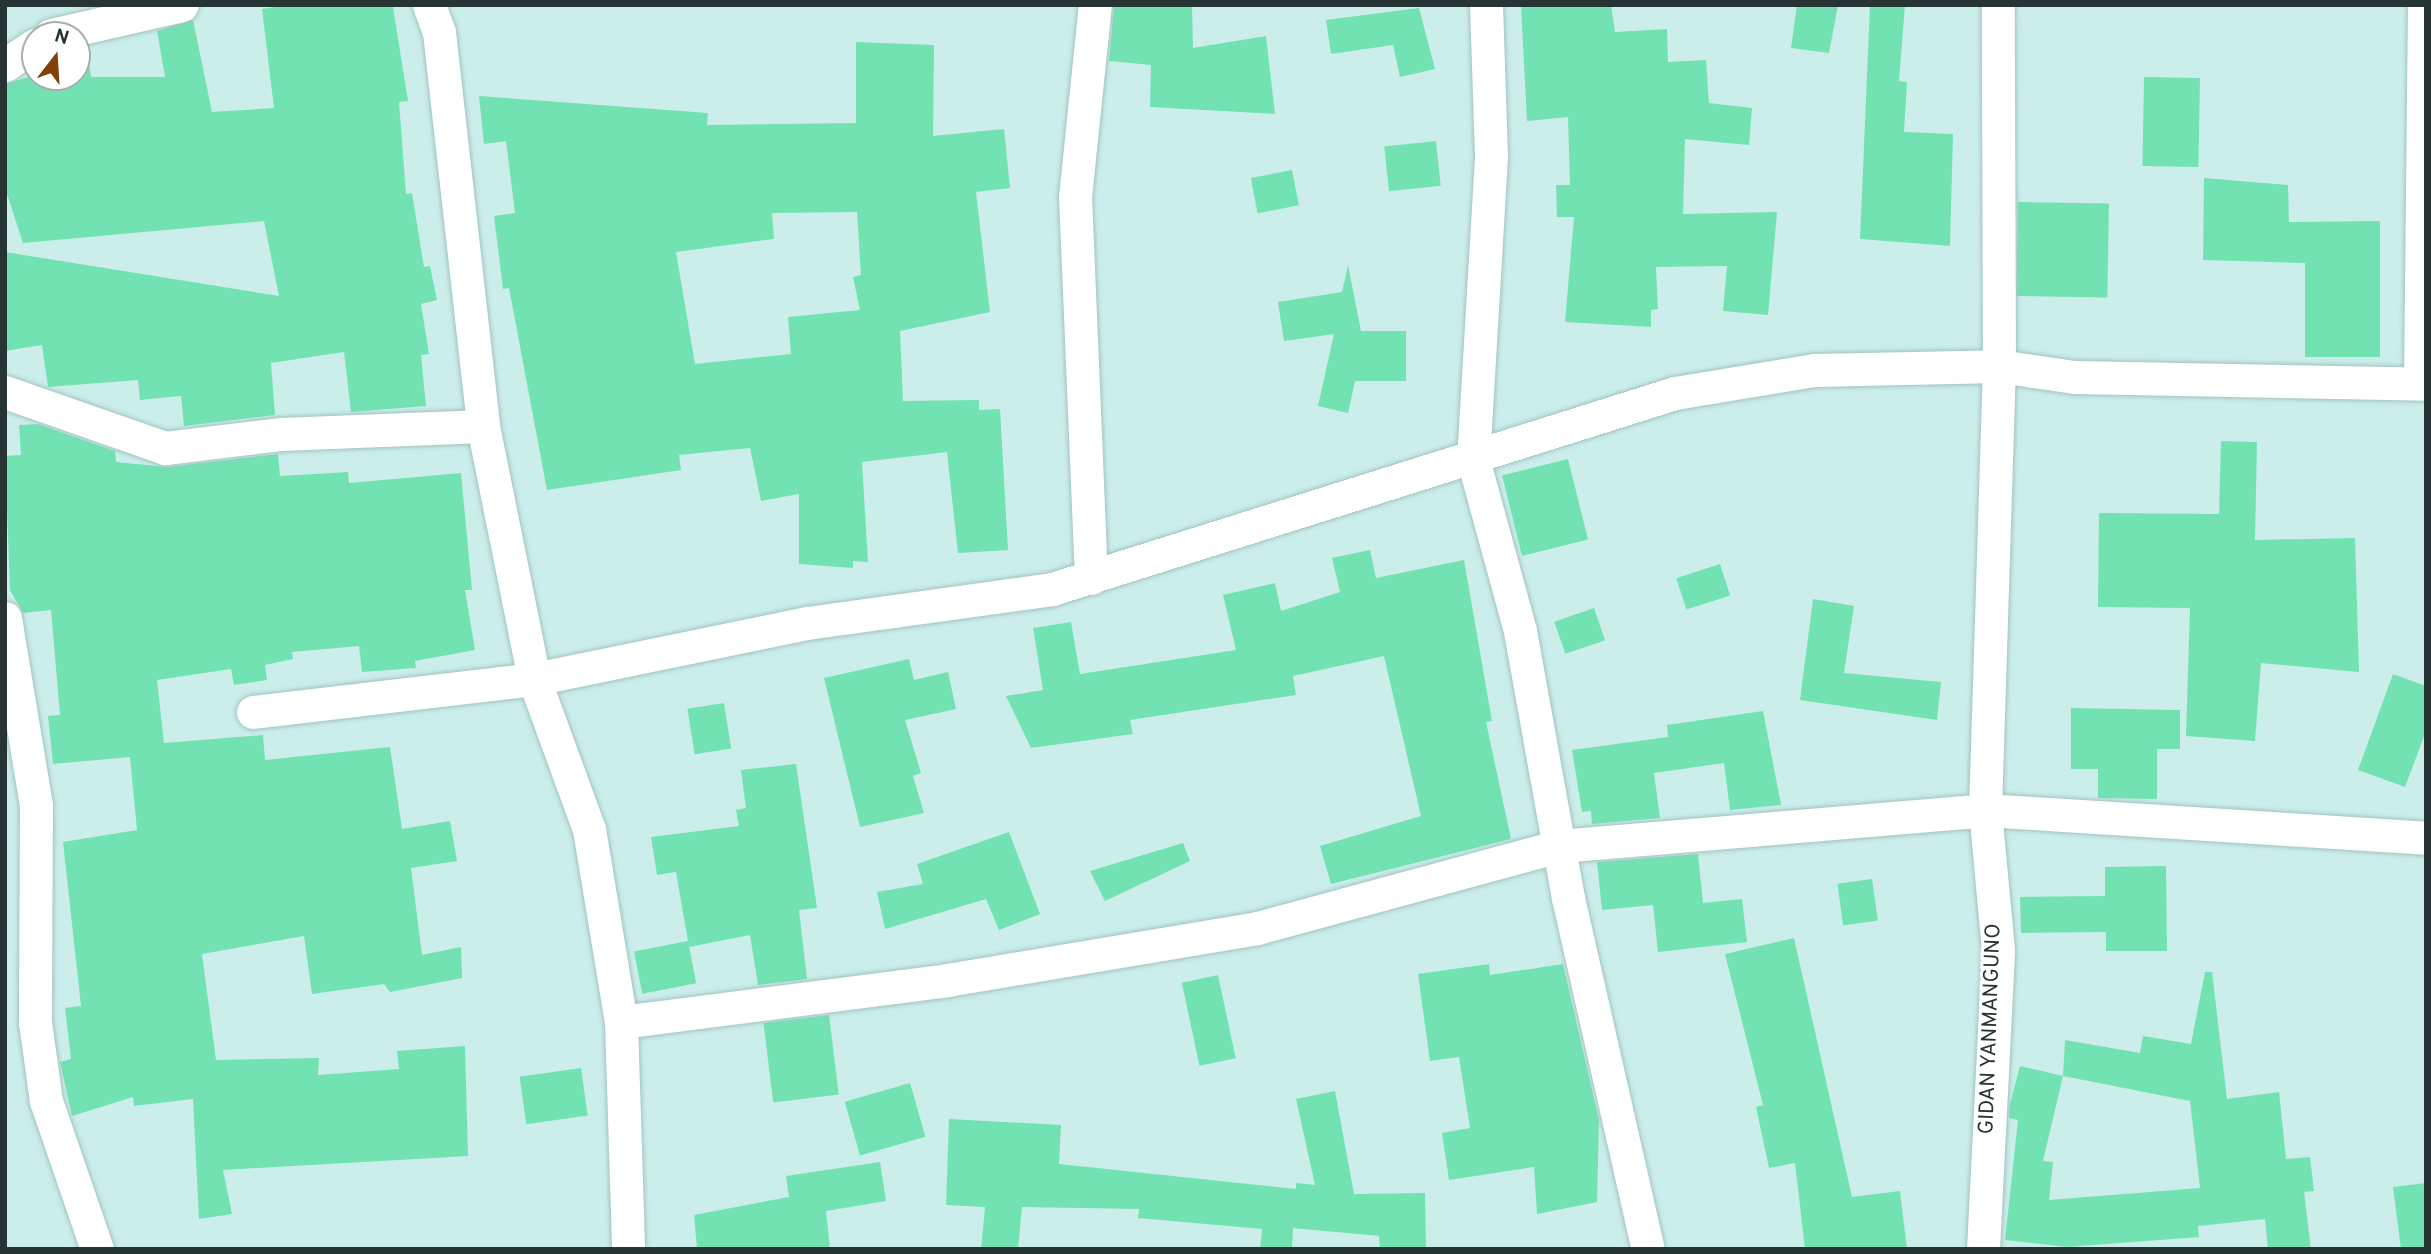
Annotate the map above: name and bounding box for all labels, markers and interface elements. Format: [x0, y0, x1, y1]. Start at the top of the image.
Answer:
north arrow [21, 21, 91, 91]
text: N [52, 24, 72, 51]
street label: GIDAN YANMANGUNO [1975, 923, 2007, 1135]

